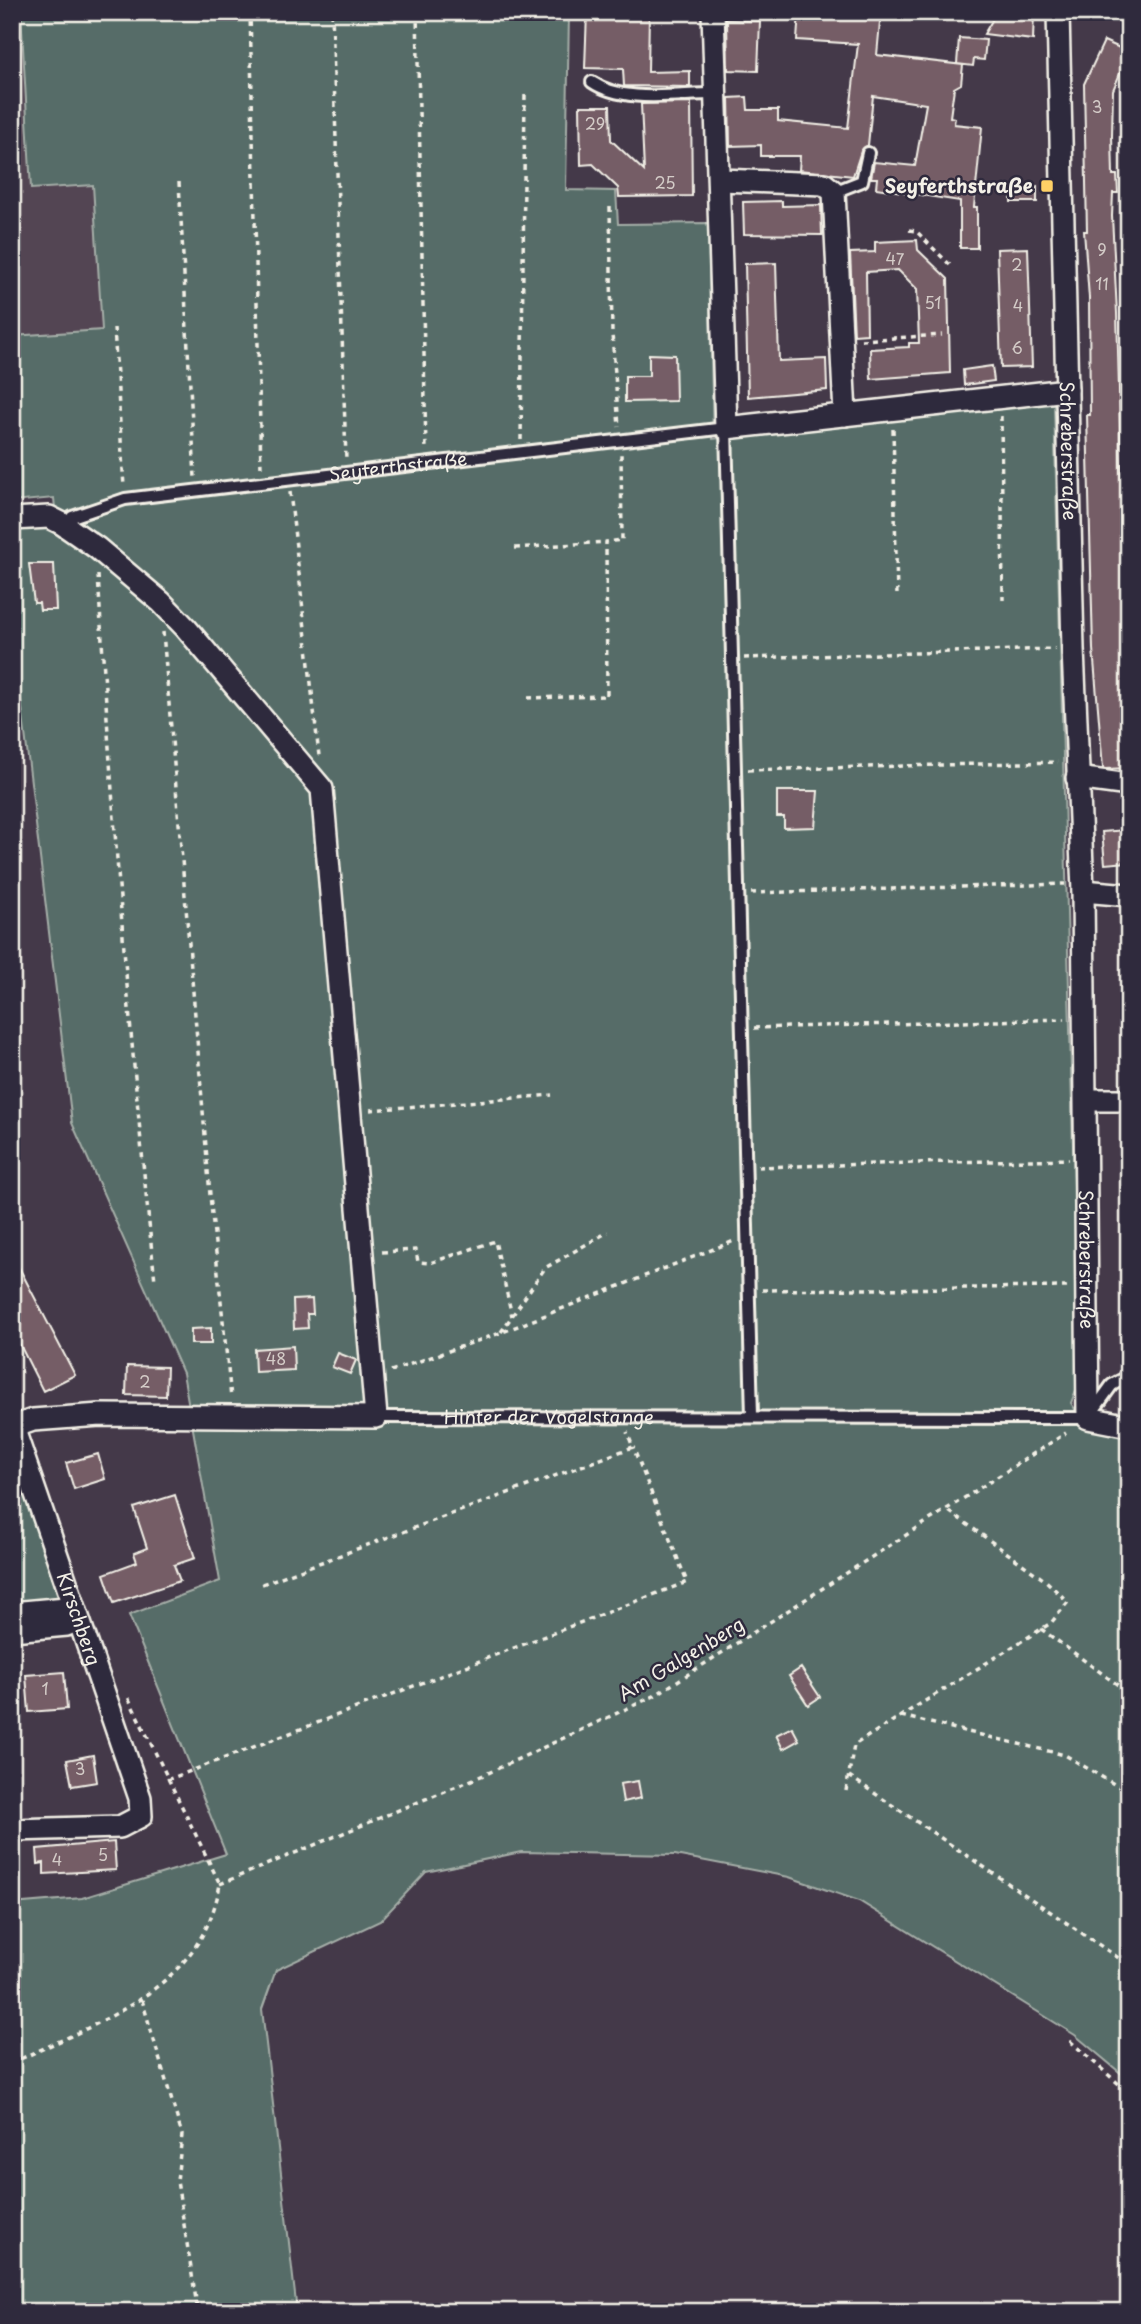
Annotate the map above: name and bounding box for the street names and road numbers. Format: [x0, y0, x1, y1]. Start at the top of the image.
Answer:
street label: Schreberstraße [1054, 381, 1085, 521]
street label: Seyferthstraße [327, 444, 469, 488]
street label: Schreberstraße [1073, 1190, 1102, 1329]
street label: Hinter der Vogelstange [444, 1402, 654, 1430]
street label: Kirschberg [51, 1568, 109, 1669]
street label: Am Galgenberg [612, 1609, 749, 1707]

